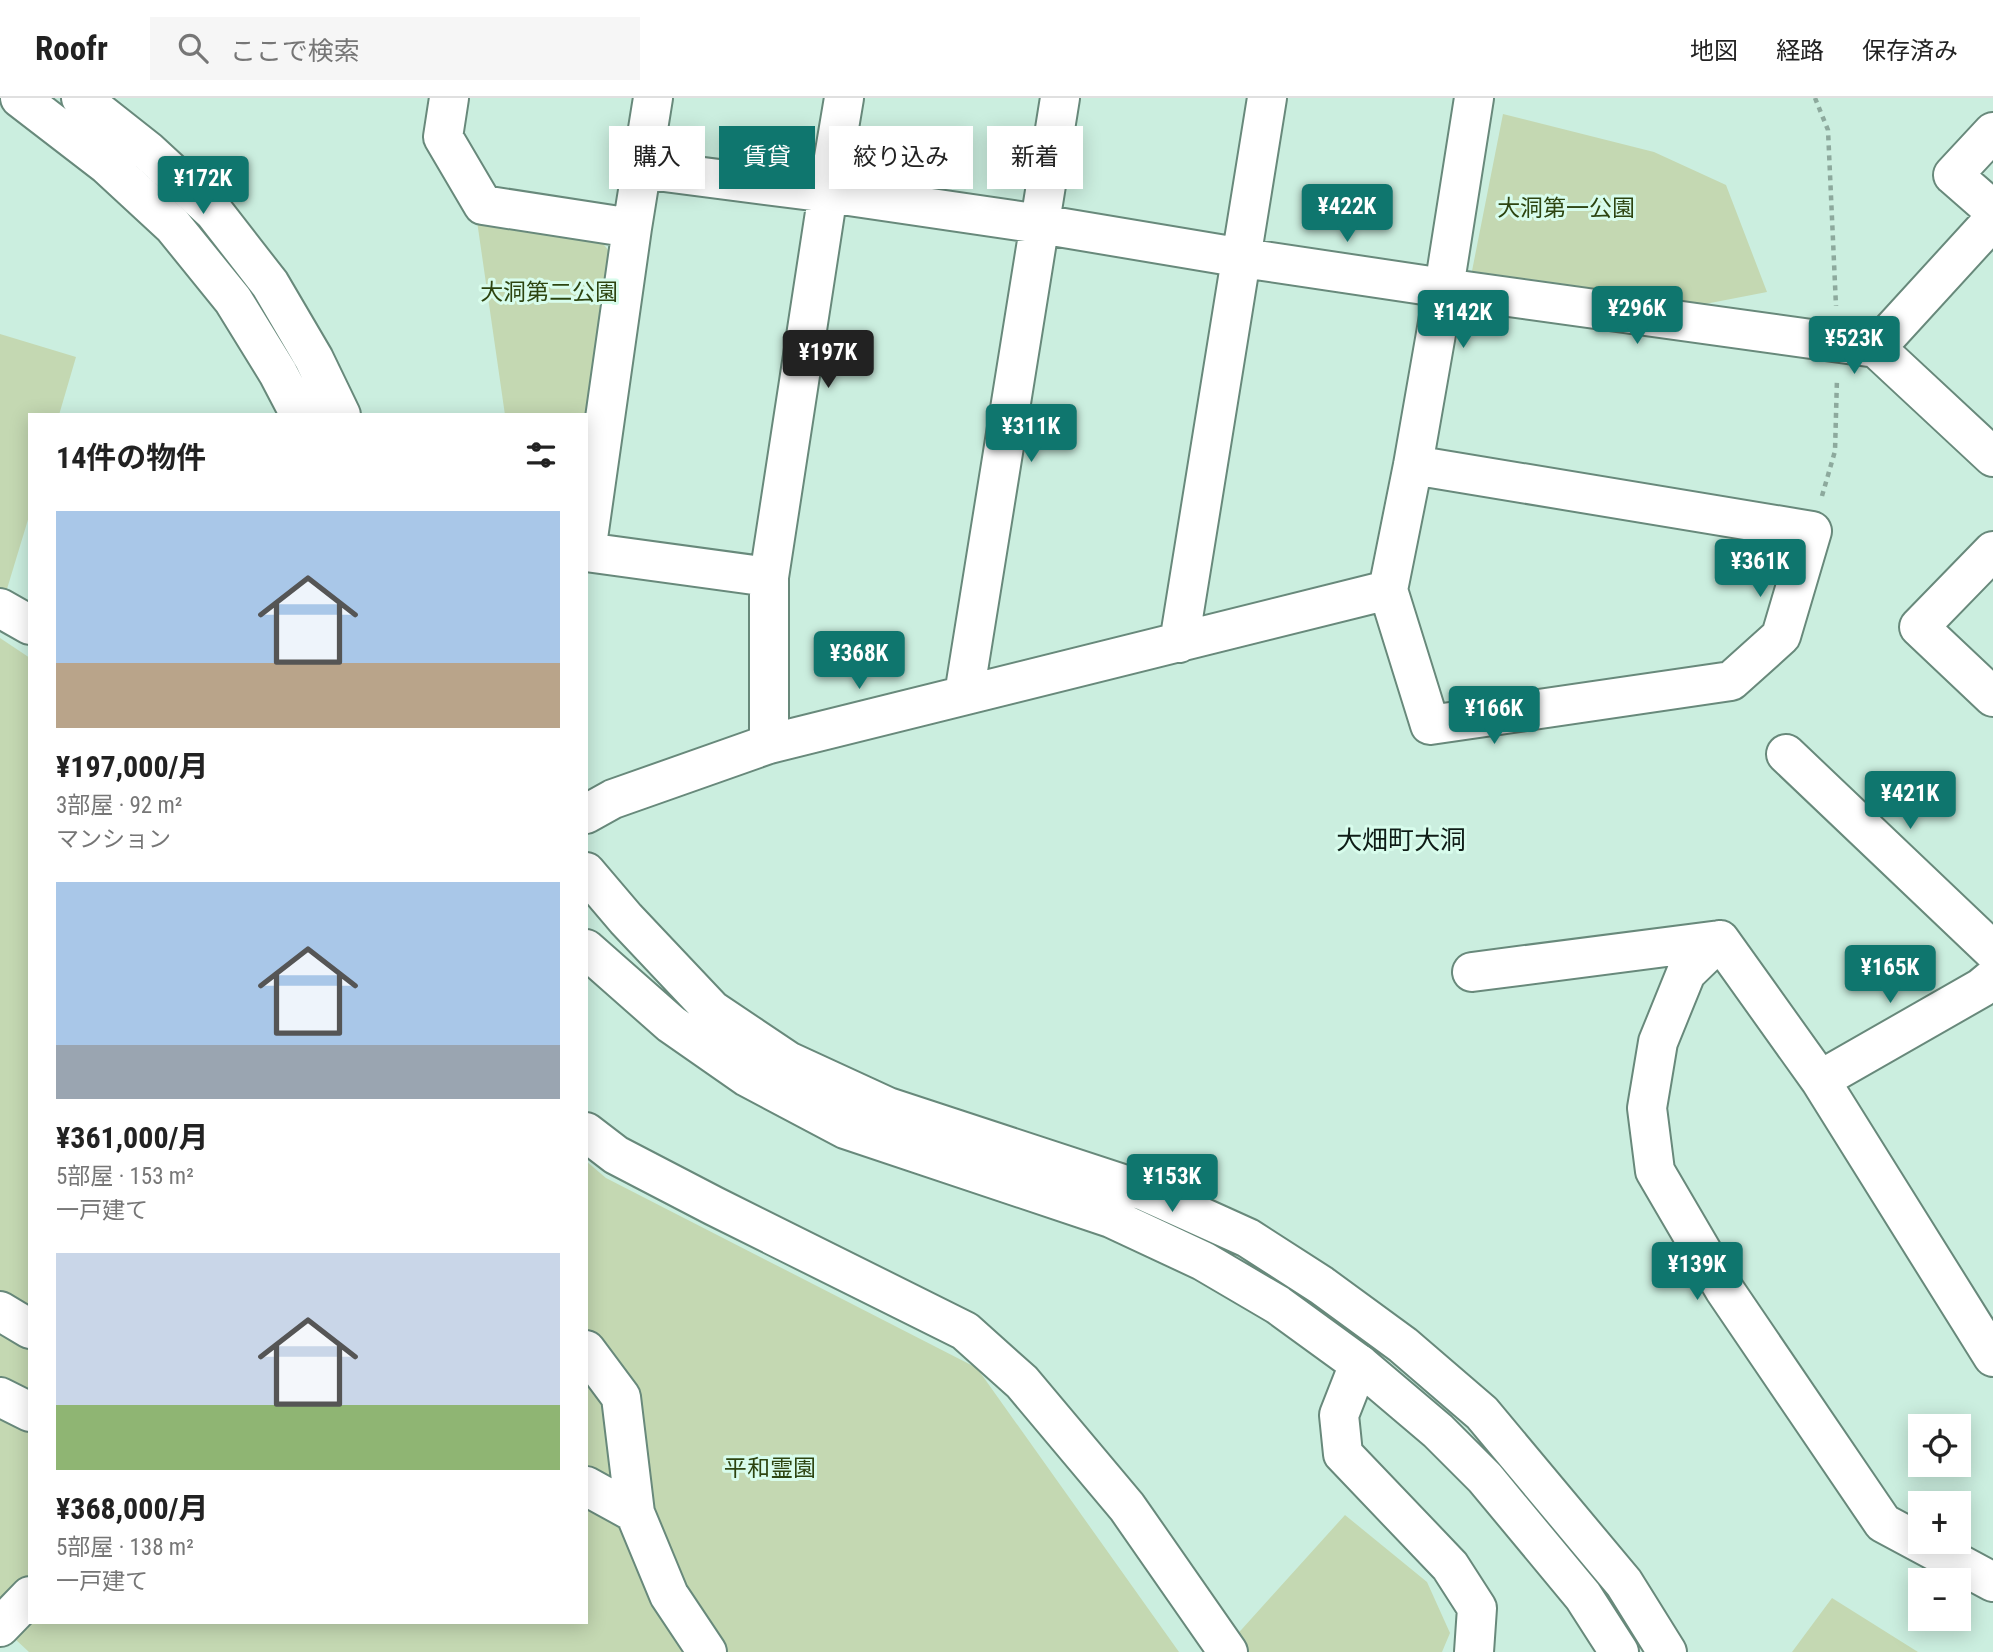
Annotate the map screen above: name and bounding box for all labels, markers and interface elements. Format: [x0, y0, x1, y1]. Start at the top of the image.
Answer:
search box [150, 17, 640, 80]
text: Roofr [35, 29, 108, 68]
icon: search [174, 29, 212, 67]
text: ここで検索 [230, 36, 360, 66]
text: 地図 [1690, 37, 1738, 65]
text: 経路 [1776, 37, 1824, 65]
text: 保存済み [1862, 37, 1958, 65]
chip: 購入 [609, 126, 705, 189]
chip: 賃貸 [719, 126, 815, 189]
chip: 絞り込み [829, 126, 973, 189]
chip: 新着 [987, 126, 1083, 189]
pin: ¥172K [154, 156, 252, 216]
text: ¥172K [174, 165, 232, 192]
pin: ¥422K [1298, 184, 1396, 244]
text: ¥422K [1318, 193, 1376, 220]
park label: 大洞第一公園 [1497, 195, 1635, 222]
park label: 大洞第二公園 [480, 279, 618, 306]
pin: ¥296K [1588, 286, 1686, 346]
pin: ¥142K [1414, 290, 1512, 350]
text: ¥296K [1608, 295, 1666, 322]
text: ¥142K [1434, 299, 1492, 326]
pin: ¥523K [1805, 316, 1903, 376]
text: ¥523K [1825, 325, 1883, 352]
pin: ¥197K [779, 330, 877, 390]
text: ¥197K [799, 339, 857, 366]
pin: ¥311K [982, 404, 1080, 464]
text: ¥311K [1002, 413, 1060, 440]
icon: filters [522, 436, 560, 474]
text: 14件の物件 [56, 440, 206, 475]
pin: ¥361K [1711, 540, 1809, 599]
text: ¥361K [1731, 548, 1789, 575]
icon: home [245, 557, 371, 683]
pin: ¥368K [810, 632, 908, 691]
text: ¥368K [830, 640, 888, 667]
pin: ¥166K [1445, 686, 1543, 746]
text: ¥166K [1465, 695, 1523, 722]
text: ¥197,000/月 [56, 749, 209, 784]
pin: ¥421K [1861, 772, 1959, 831]
text: ¥421K [1881, 780, 1939, 807]
text: 3部屋 · 92 m² [56, 792, 182, 819]
district label: 大畑町大洞 [1336, 825, 1466, 855]
text: マンション [56, 826, 171, 853]
icon: home [245, 928, 371, 1054]
pin: ¥165K [1841, 946, 1939, 1005]
text: ¥165K [1861, 954, 1919, 981]
text: ¥361,000/月 [56, 1120, 209, 1155]
pin: ¥153K [1123, 1154, 1221, 1214]
text: 5部屋 · 153 m² [56, 1163, 194, 1190]
text: ¥153K [1143, 1163, 1201, 1190]
text: 一戸建て [56, 1197, 148, 1224]
pin: ¥139K [1648, 1242, 1746, 1302]
text: ¥139K [1668, 1251, 1726, 1278]
icon: home [245, 1299, 371, 1425]
map controls [1908, 1414, 1971, 1631]
button: locate [1908, 1414, 1971, 1477]
park label: 平和霊園 [724, 1455, 816, 1482]
text: ¥368,000/月 [56, 1491, 209, 1526]
button: + [1908, 1491, 1971, 1554]
text: 5部屋 · 138 m² [56, 1534, 194, 1561]
text: 一戸建て [56, 1568, 148, 1595]
button: − [1908, 1568, 1971, 1631]

